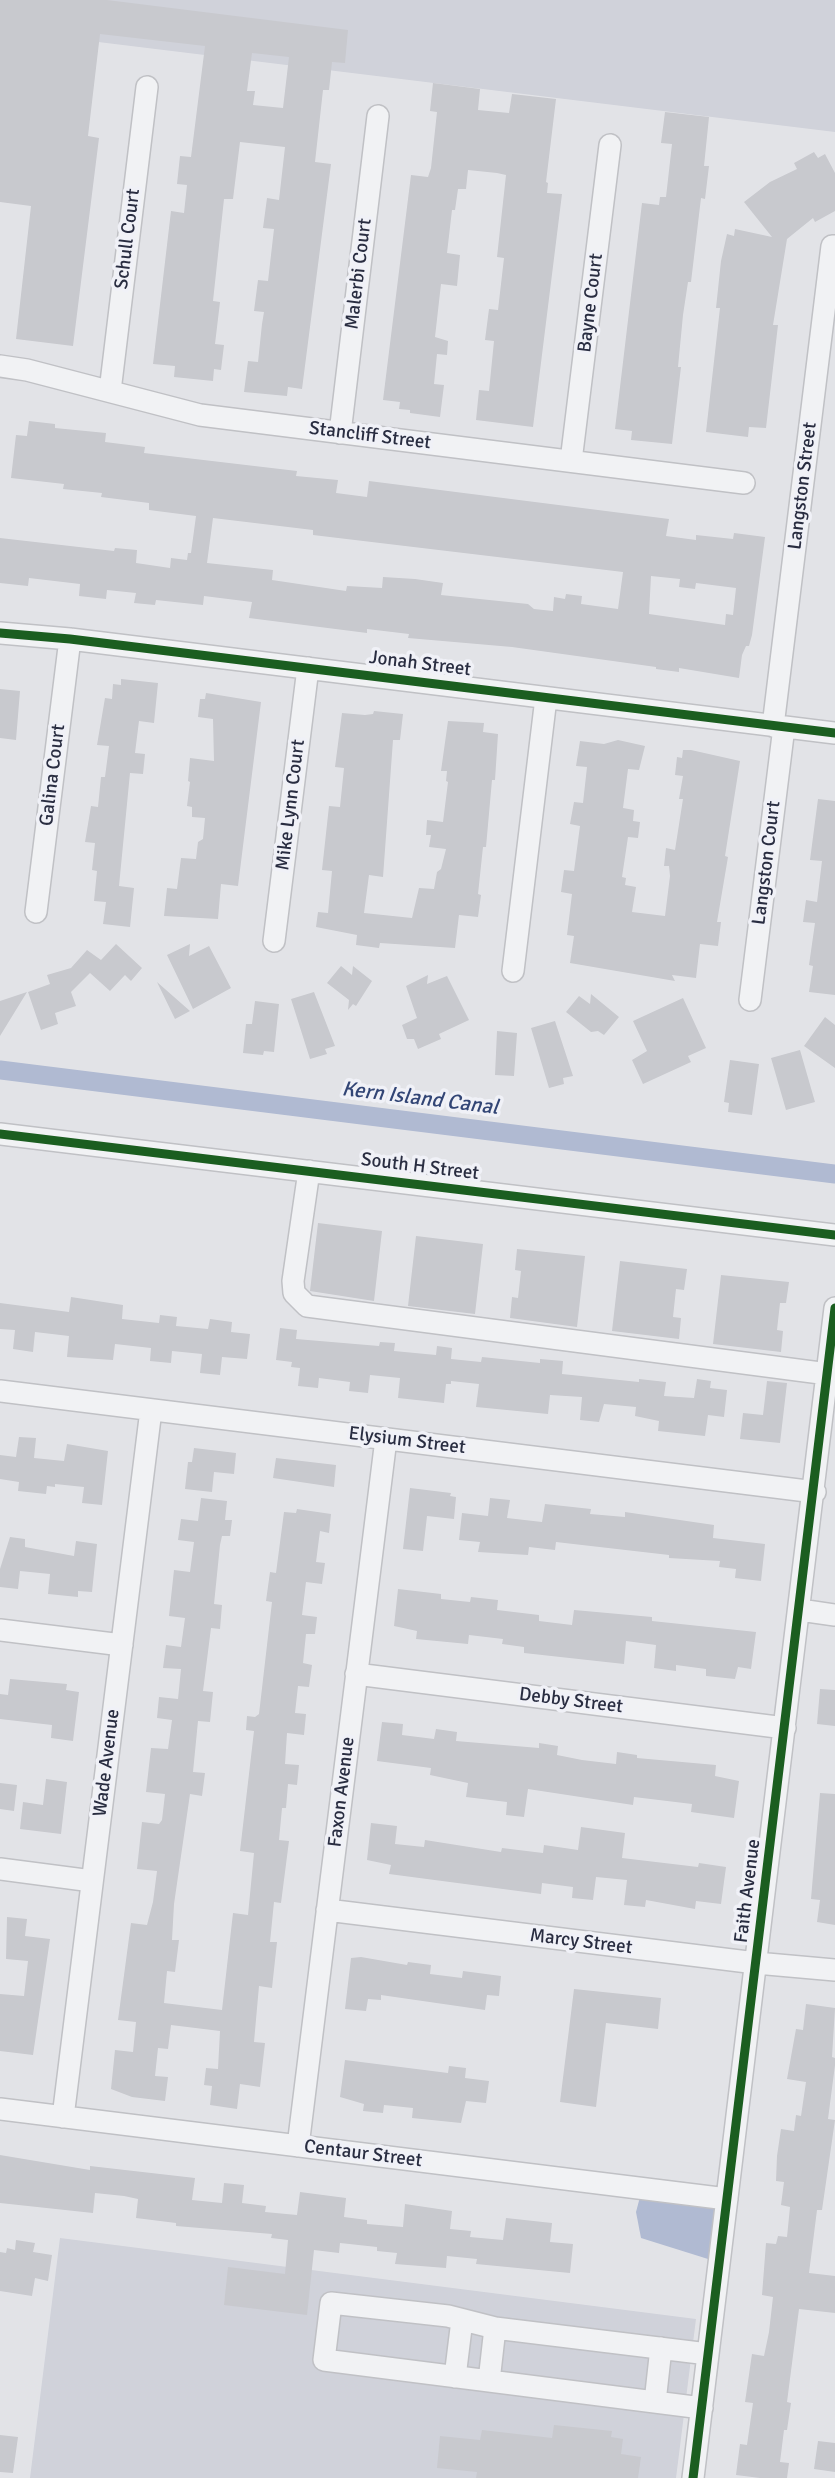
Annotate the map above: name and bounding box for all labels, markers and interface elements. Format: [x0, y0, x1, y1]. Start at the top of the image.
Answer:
street label: Schull Court [111, 187, 145, 291]
street label: Malerbi Court [341, 217, 377, 331]
street label: Bayne Court [574, 252, 608, 354]
street label: Stancliff Street [308, 417, 432, 455]
street label: Langston Street [784, 421, 822, 551]
street label: Jonah Street [368, 646, 472, 682]
street label: Galina Court [35, 723, 71, 827]
street label: Mike Lynn Court [272, 738, 310, 872]
street label: Langston Court [748, 800, 786, 926]
water label: Kern Island Canal [340, 1077, 500, 1121]
street label: South H Street [360, 1148, 480, 1186]
street label: Elysium Street [347, 1423, 467, 1459]
street label: Debby Street [518, 1683, 624, 1719]
street label: Wade Avenue [89, 1708, 125, 1818]
street label: Faxon Avenue [324, 1735, 360, 1849]
street label: Faith Avenue [730, 1838, 766, 1944]
street label: Marcy Street [528, 1924, 634, 1960]
street label: Centaur Street [303, 2135, 423, 2173]

